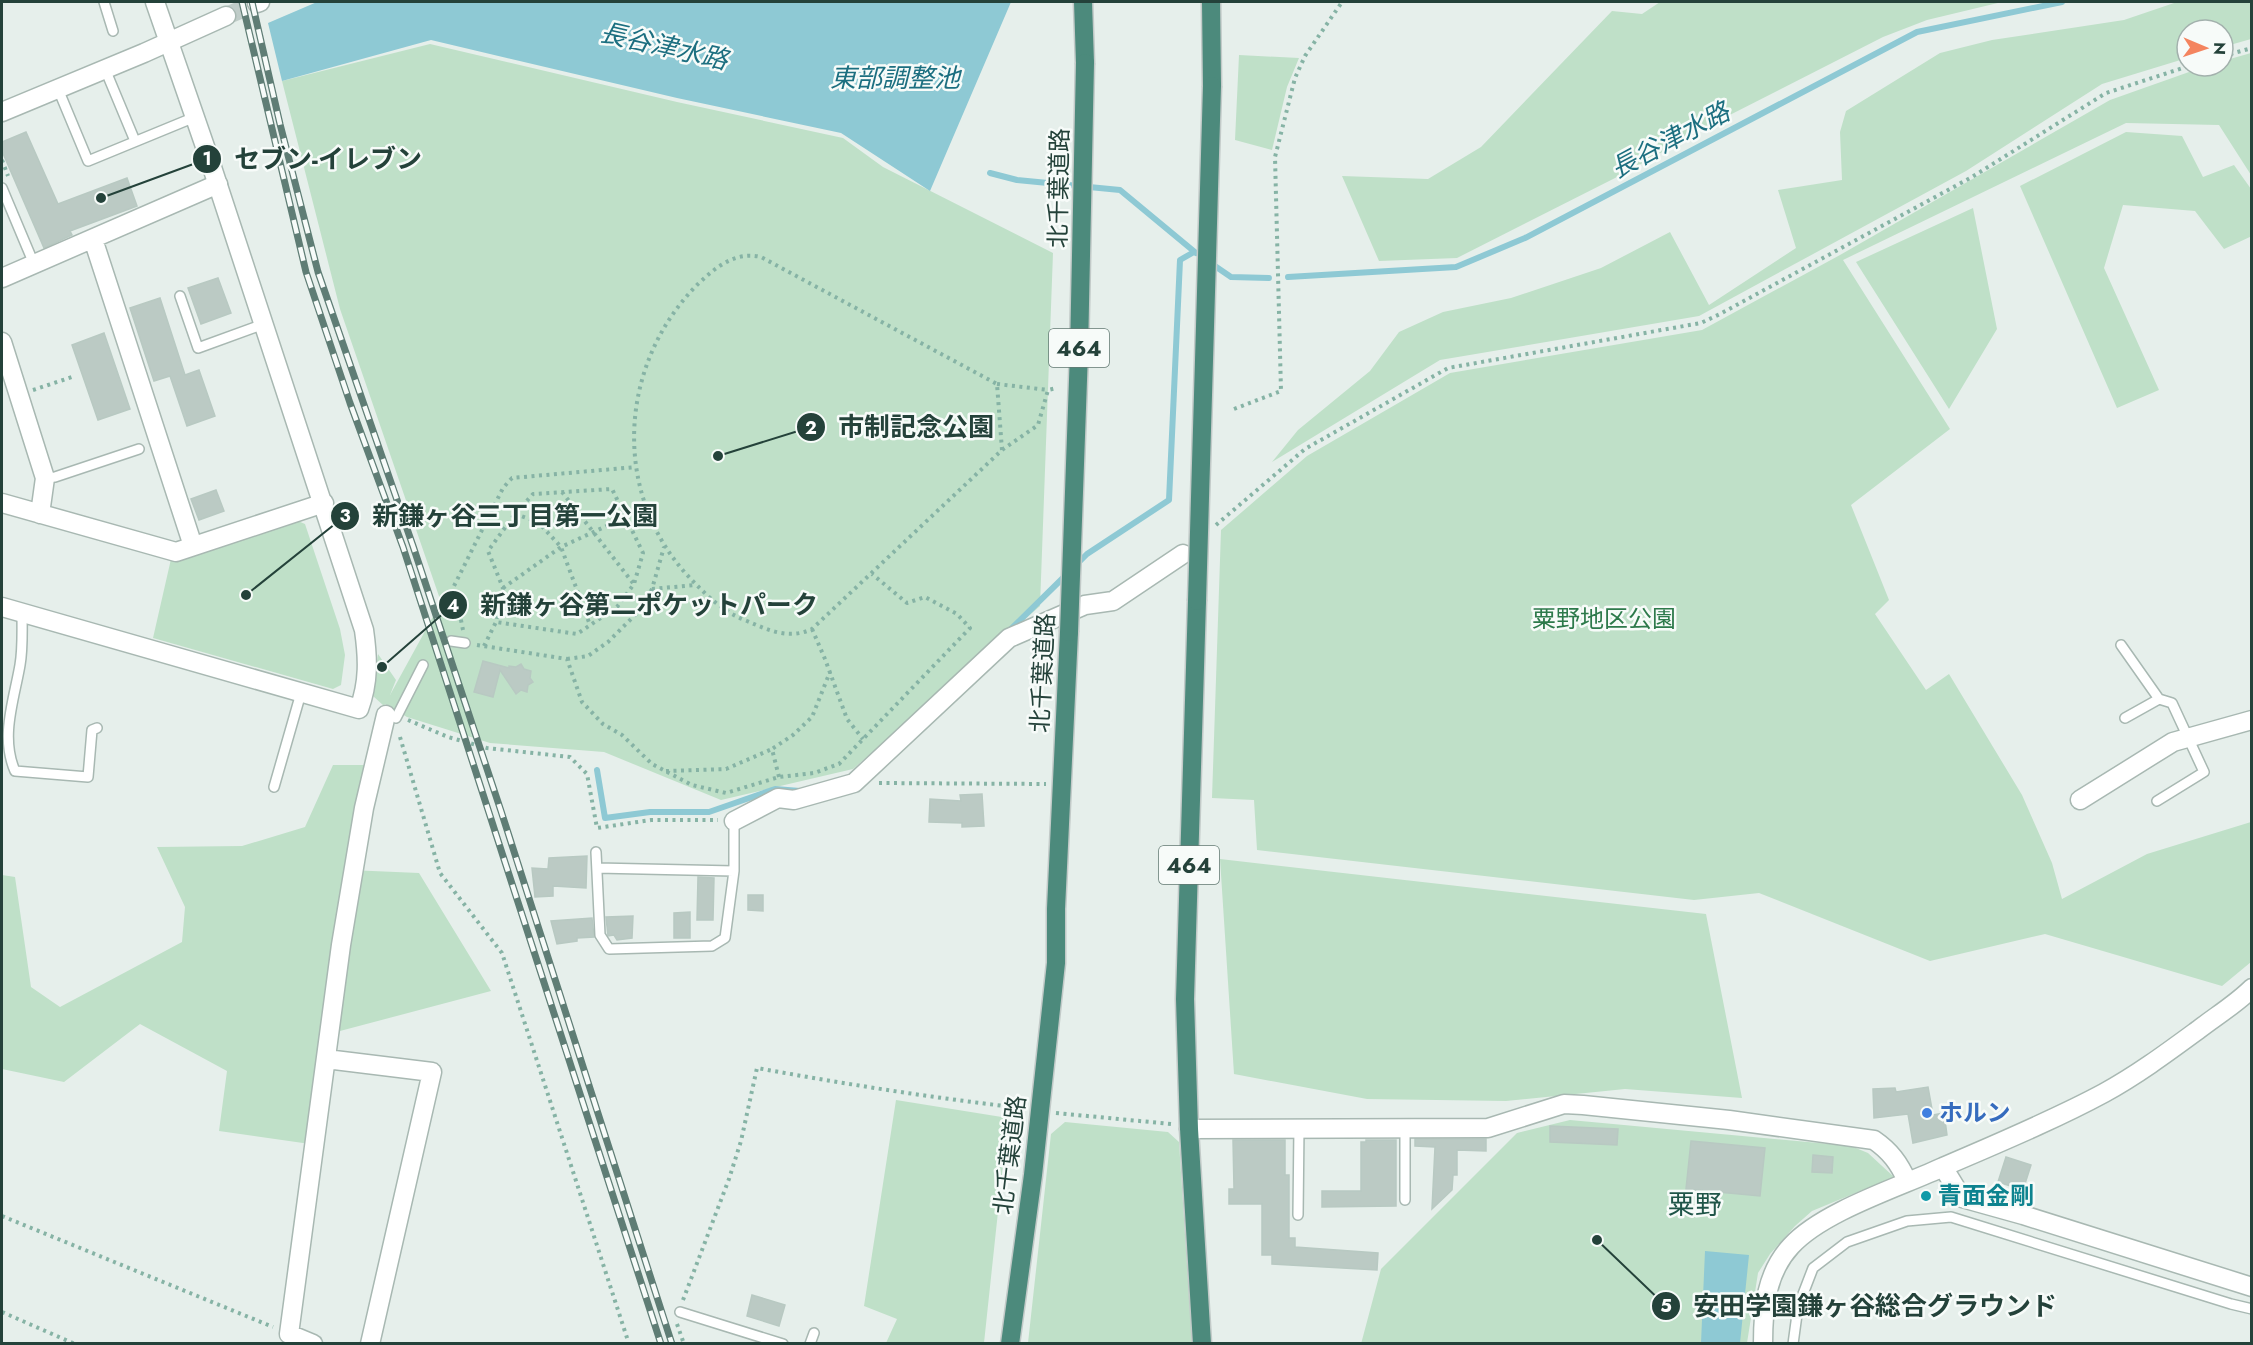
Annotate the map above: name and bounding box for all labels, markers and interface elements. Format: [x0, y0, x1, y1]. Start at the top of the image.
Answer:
water label: 長谷津水路 [596, 13, 734, 80]
north arrow [2175, 18, 2235, 78]
text: N [2208, 42, 2231, 55]
water label: 東部調整池 [830, 59, 963, 97]
water label: 長谷津水路 [1604, 92, 1738, 187]
street label: 北千葉道路 [1040, 128, 1077, 248]
callout: セブン-イレブン [192, 137, 434, 181]
text: セブン-イレブン [234, 140, 422, 178]
text: 1 [202, 146, 212, 172]
road number: 464 [1049, 329, 1109, 367]
callout: 市制記念公園 [796, 405, 1006, 449]
text: 市制記念公園 [838, 408, 994, 446]
text: 2 [805, 415, 817, 441]
callout: 新鎌ヶ谷三丁目第一公園 [330, 494, 670, 538]
text: 新鎌ヶ谷三丁目第一公園 [372, 497, 658, 535]
text: 3 [339, 503, 351, 529]
callout: 新鎌ヶ谷第二ポケットパーク [438, 583, 830, 627]
text: 新鎌ヶ谷第二ポケットパーク [480, 586, 818, 624]
text: 4 [447, 593, 459, 619]
park label: 粟野地区公園 [1532, 601, 1676, 636]
street label: 北千葉道路 [1022, 612, 1063, 734]
road number: 464 [1159, 846, 1219, 884]
street label: 北千葉道路 [985, 1093, 1034, 1217]
place label: ホルン [1939, 1095, 2011, 1130]
marker: ホルン [1920, 1106, 1934, 1120]
place label: 青面金剛 [1938, 1178, 2034, 1213]
district label: 粟野 [1668, 1185, 1722, 1224]
marker: 青面金剛 [1919, 1189, 1933, 1203]
callout: 安田学園鎌ヶ谷総合グラウンド [1651, 1284, 2069, 1328]
text: 安田学園鎌ヶ谷総合グラウンド [1693, 1287, 2057, 1325]
text: 5 [1660, 1293, 1672, 1319]

